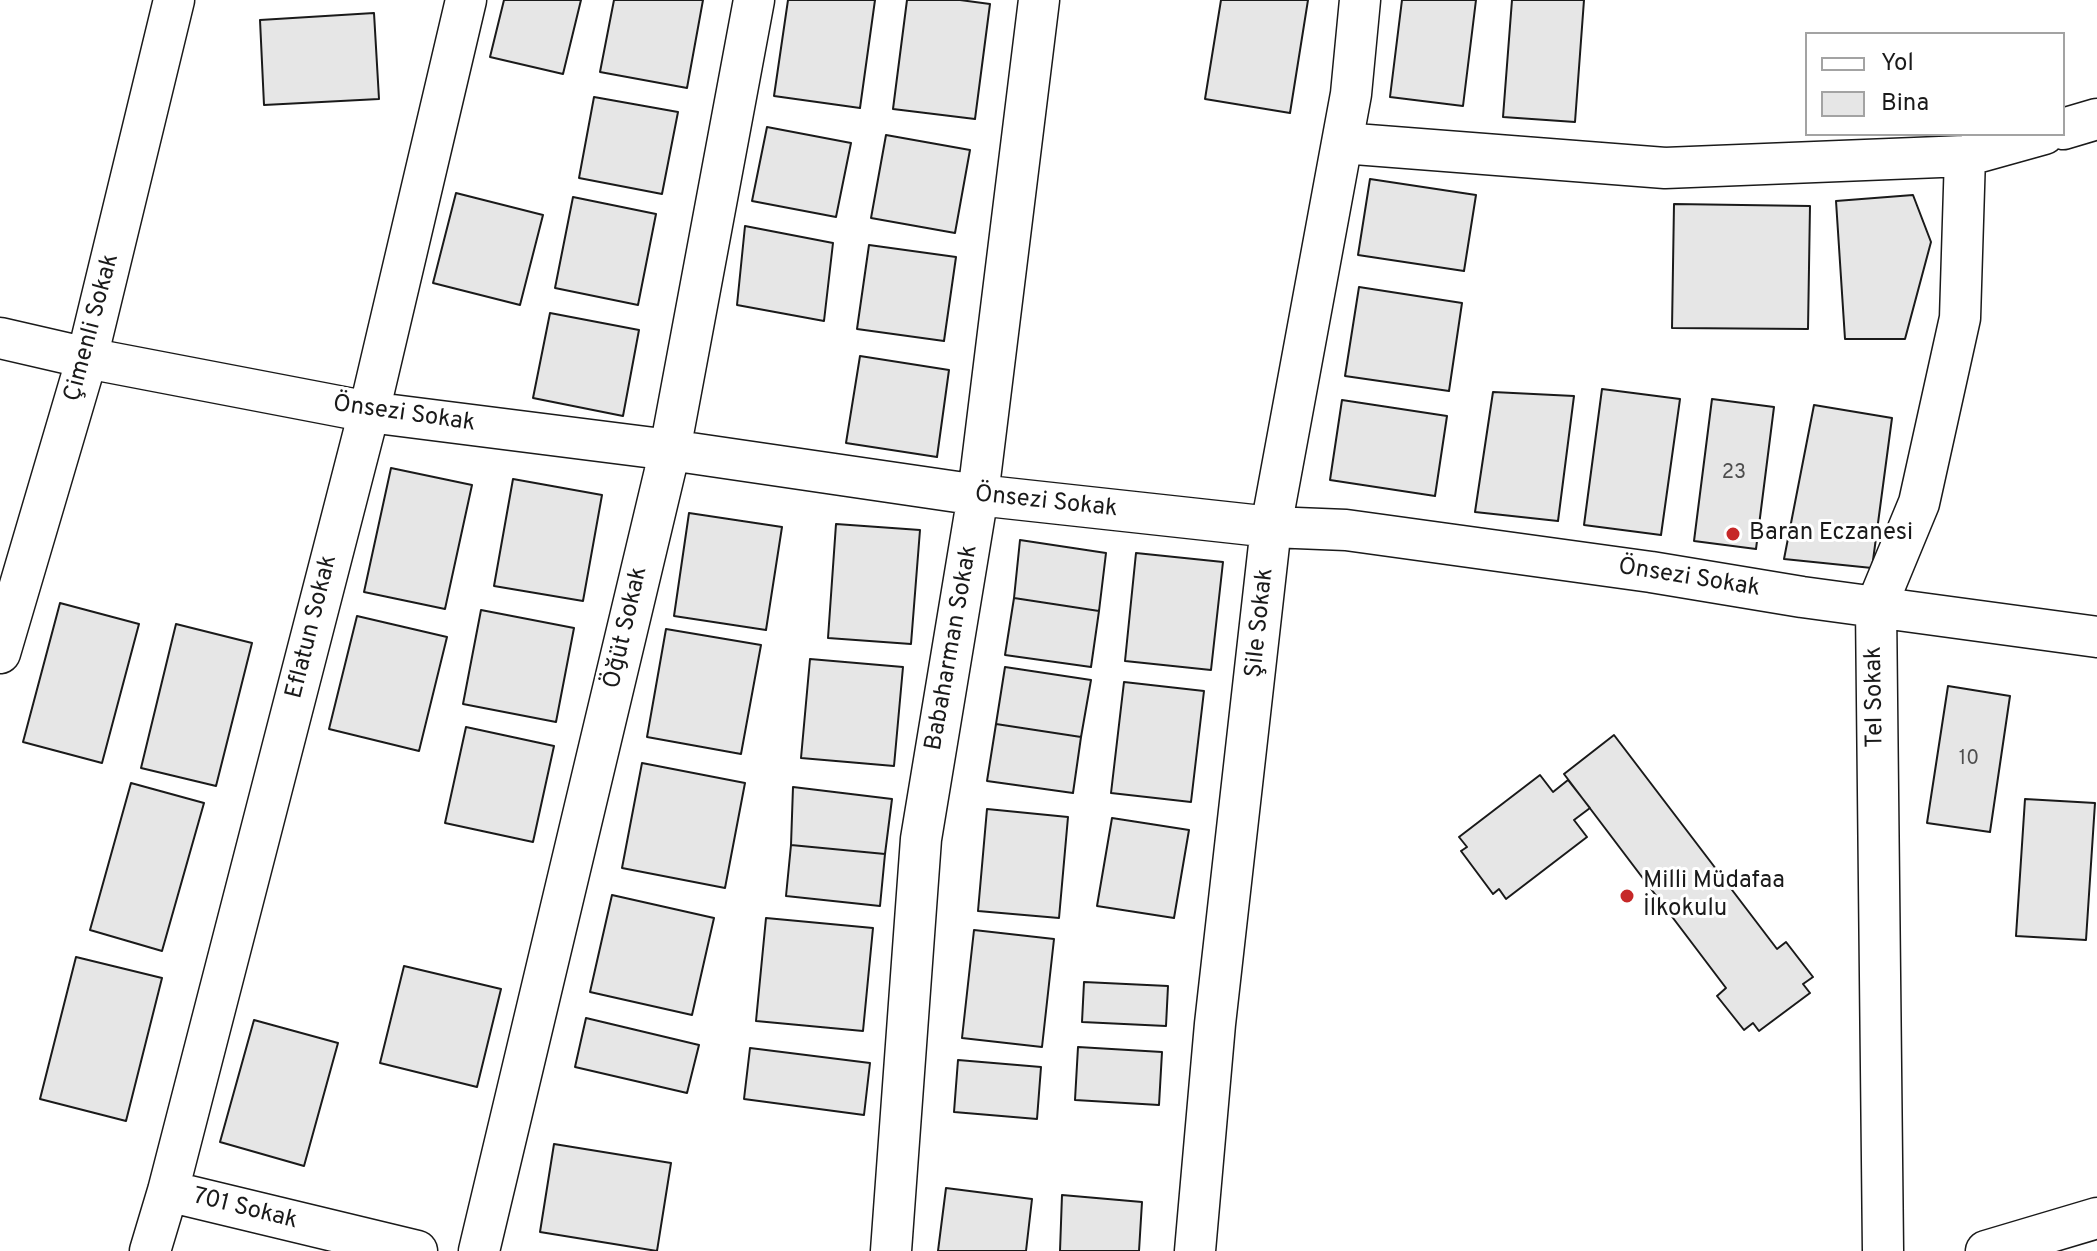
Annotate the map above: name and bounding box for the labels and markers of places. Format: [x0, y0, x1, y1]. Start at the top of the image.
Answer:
place label: Baran Eczanesi [1749, 520, 1913, 548]
marker: Baran Eczanesi [1724, 525, 1742, 543]
place label: Milli Müdafaa İlkokulu [1643, 868, 1785, 924]
marker: Milli Müdafaa İlkokulu [1618, 887, 1636, 905]

